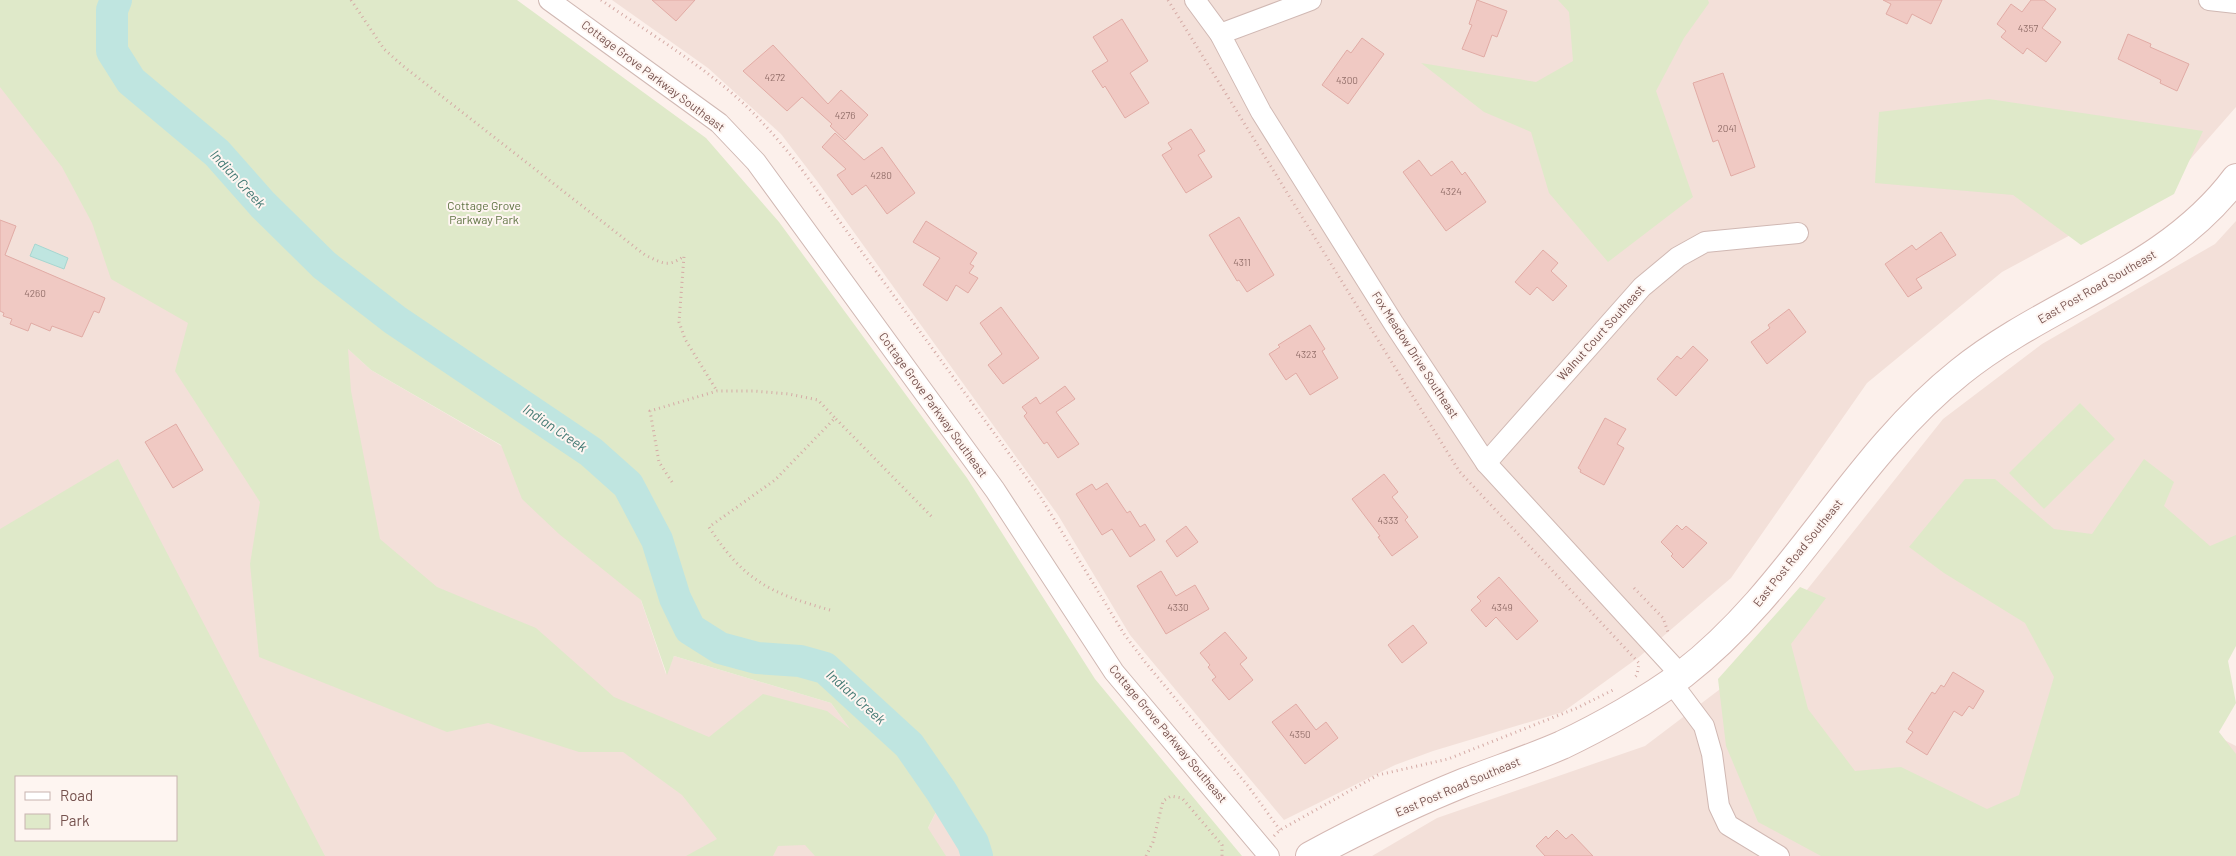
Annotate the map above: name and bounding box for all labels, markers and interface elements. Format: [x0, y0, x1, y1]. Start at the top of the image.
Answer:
street label: Cottage Grove Parkway Southeast [579, 17, 728, 134]
house number: 4357 [2018, 22, 2039, 34]
house number: 4272 [765, 71, 785, 83]
house number: 4300 [1336, 74, 1358, 86]
house number: 4276 [835, 109, 855, 121]
house number: 2041 [1717, 122, 1737, 134]
water label: Indian Creek [207, 146, 270, 211]
house number: 4280 [870, 169, 892, 181]
house number: 4324 [1440, 185, 1462, 197]
park label: Cottage Grove Parkway Park [447, 198, 521, 226]
street label: East Post Road Southeast [2035, 247, 2158, 326]
house number: 4311 [1233, 256, 1251, 268]
street label: Walnut Court Southeast [1554, 282, 1647, 383]
house number: 4260 [24, 287, 46, 299]
street label: Fox Meadow Drive Southeast [1370, 288, 1462, 420]
street label: Cottage Grove Parkway Southeast [877, 329, 991, 480]
house number: 4323 [1295, 348, 1317, 360]
water label: Indian Creek [520, 400, 591, 455]
street label: East Post Road Southeast [1750, 496, 1845, 609]
house number: 4333 [1378, 514, 1398, 526]
house number: 4330 [1167, 601, 1189, 613]
house number: 4349 [1491, 601, 1513, 613]
street label: Cottage Grove Parkway Southeast [1107, 662, 1231, 805]
water label: Indian Creek [823, 666, 889, 728]
house number: 4350 [1289, 728, 1311, 740]
street label: East Post Road Southeast [1393, 753, 1522, 819]
legend [15, 776, 178, 841]
text: Road [60, 786, 93, 804]
text: Park [60, 811, 90, 829]

